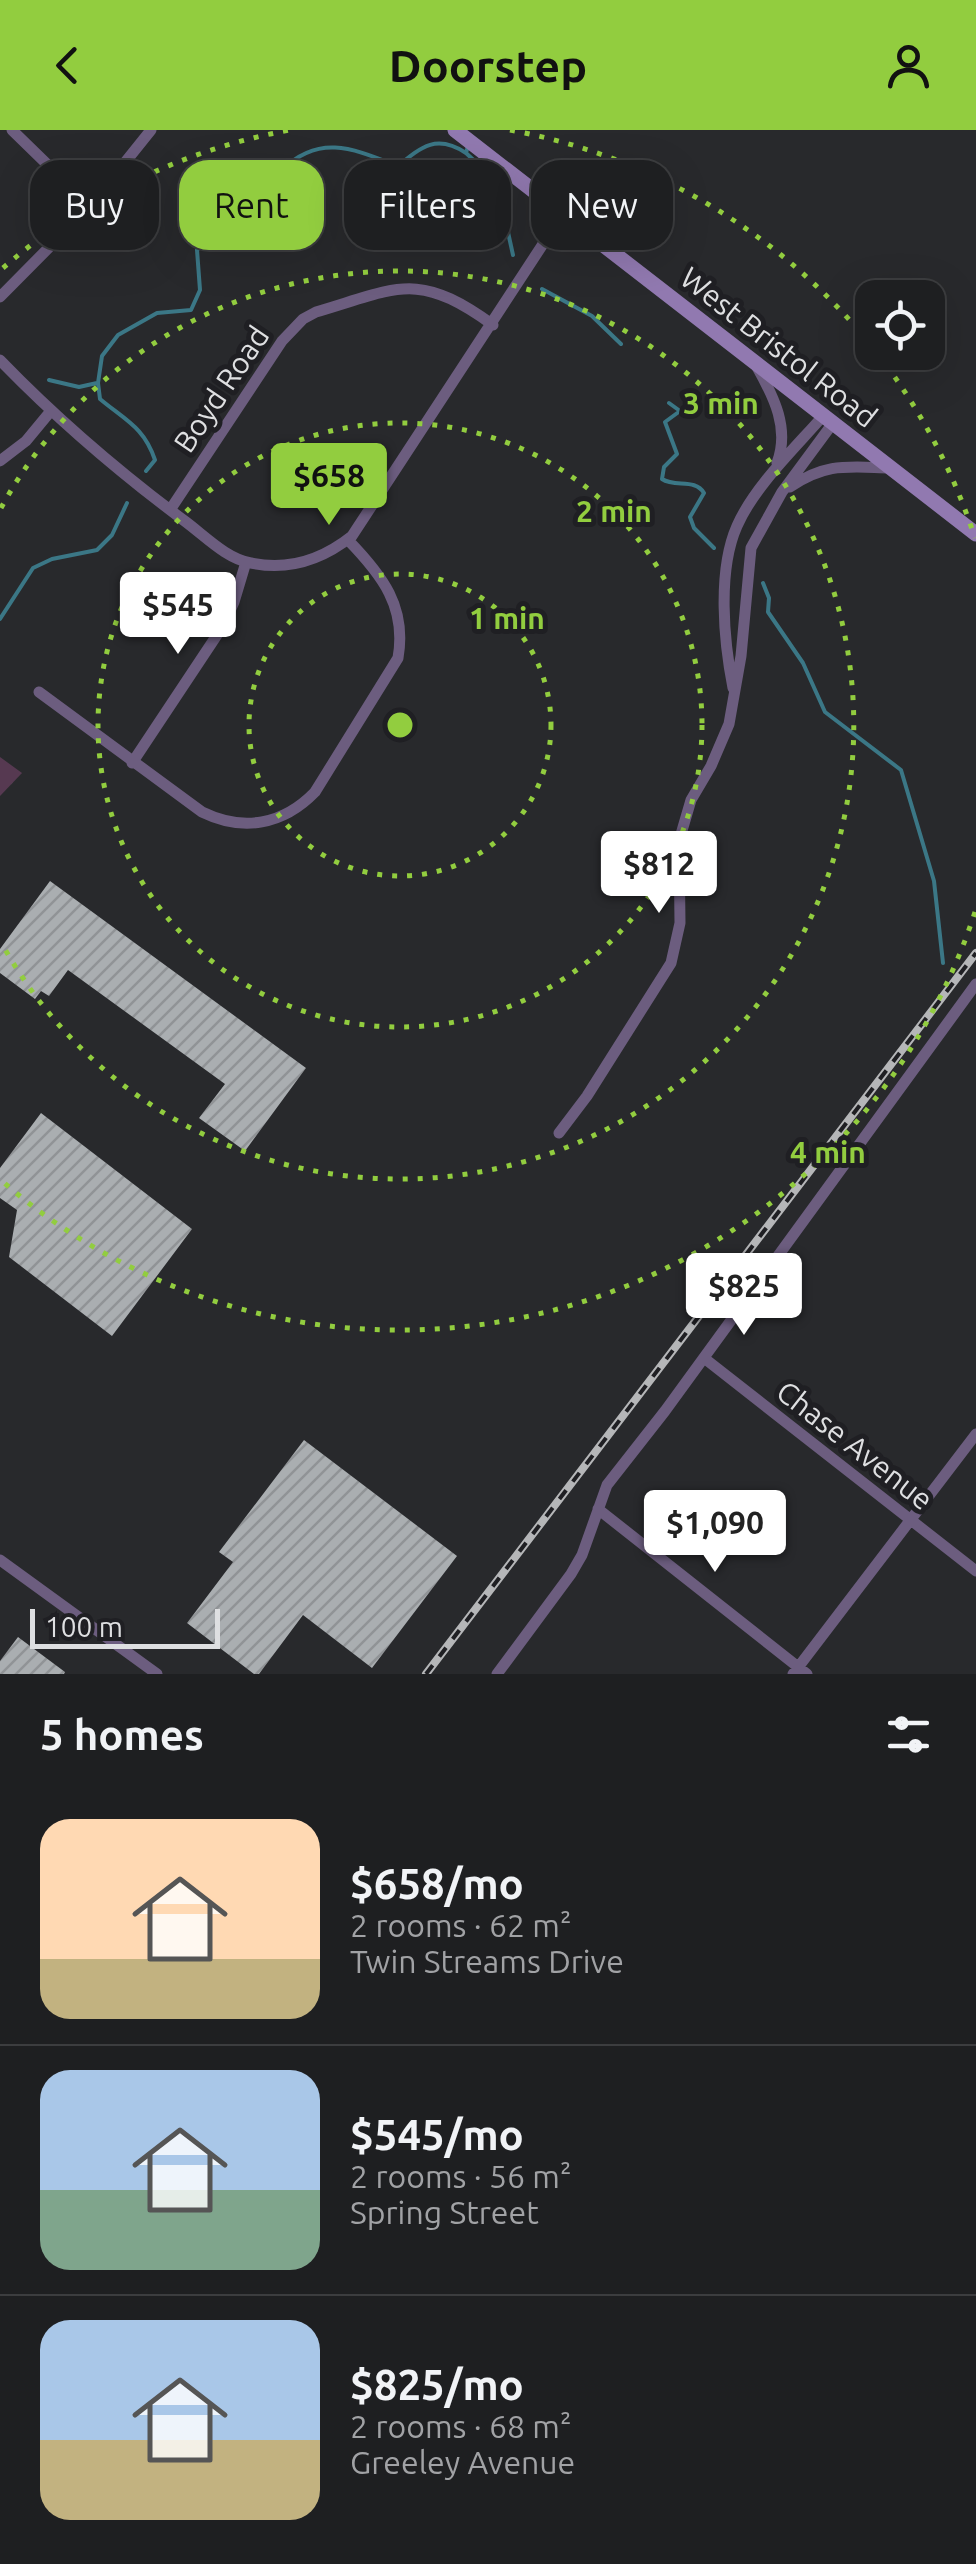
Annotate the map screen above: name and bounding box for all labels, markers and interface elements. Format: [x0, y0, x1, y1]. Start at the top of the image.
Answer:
icon: back [40, 38, 95, 93]
icon: person [881, 38, 936, 93]
text: Doorstep [389, 40, 587, 91]
chip: Buy [30, 160, 159, 250]
chip: Rent [179, 160, 324, 250]
chip: Filters [344, 160, 511, 250]
chip: New [531, 160, 673, 250]
street label: West Bristol Road [674, 260, 884, 434]
map controls [855, 280, 945, 370]
button: locate [855, 280, 945, 370]
street label: Boyd Road [167, 320, 275, 458]
text: 3 min [683, 386, 759, 420]
pin: $658 [270, 443, 388, 528]
text: $658 [293, 457, 365, 493]
text: 2 min [576, 494, 652, 528]
pin: $545 [119, 572, 237, 657]
text: $545 [142, 586, 214, 622]
text: 1 min [469, 601, 545, 635]
centre of rings [382, 707, 418, 743]
pin: $812 [600, 831, 718, 916]
text: $812 [623, 845, 695, 881]
text: 4 min [790, 1135, 866, 1169]
pin: $825 [685, 1253, 803, 1338]
text: $825 [708, 1267, 780, 1303]
street label: Chase Avenue [770, 1374, 940, 1516]
pin: $1,090 [634, 1490, 796, 1575]
text: $1,090 [666, 1504, 764, 1540]
scale bar [30, 1604, 220, 1648]
text: 100 m [45, 1611, 123, 1642]
icon: filters [881, 1707, 936, 1762]
text: 5 homes [40, 1711, 204, 1758]
icon: home [120, 1859, 240, 1979]
text: $658/mo [350, 1860, 524, 1907]
text: 2 rooms · 62 m² [350, 1907, 571, 1943]
text: Twin Streams Drive [350, 1943, 624, 1979]
icon: home [120, 2110, 240, 2230]
text: $545/mo [350, 2111, 524, 2158]
text: 2 rooms · 56 m² [350, 2158, 571, 2194]
text: Spring Street [350, 2194, 539, 2230]
icon: home [120, 2360, 240, 2480]
text: $825/mo [350, 2361, 524, 2408]
text: 2 rooms · 68 m² [350, 2408, 571, 2444]
text: Greeley Avenue [350, 2444, 575, 2480]

